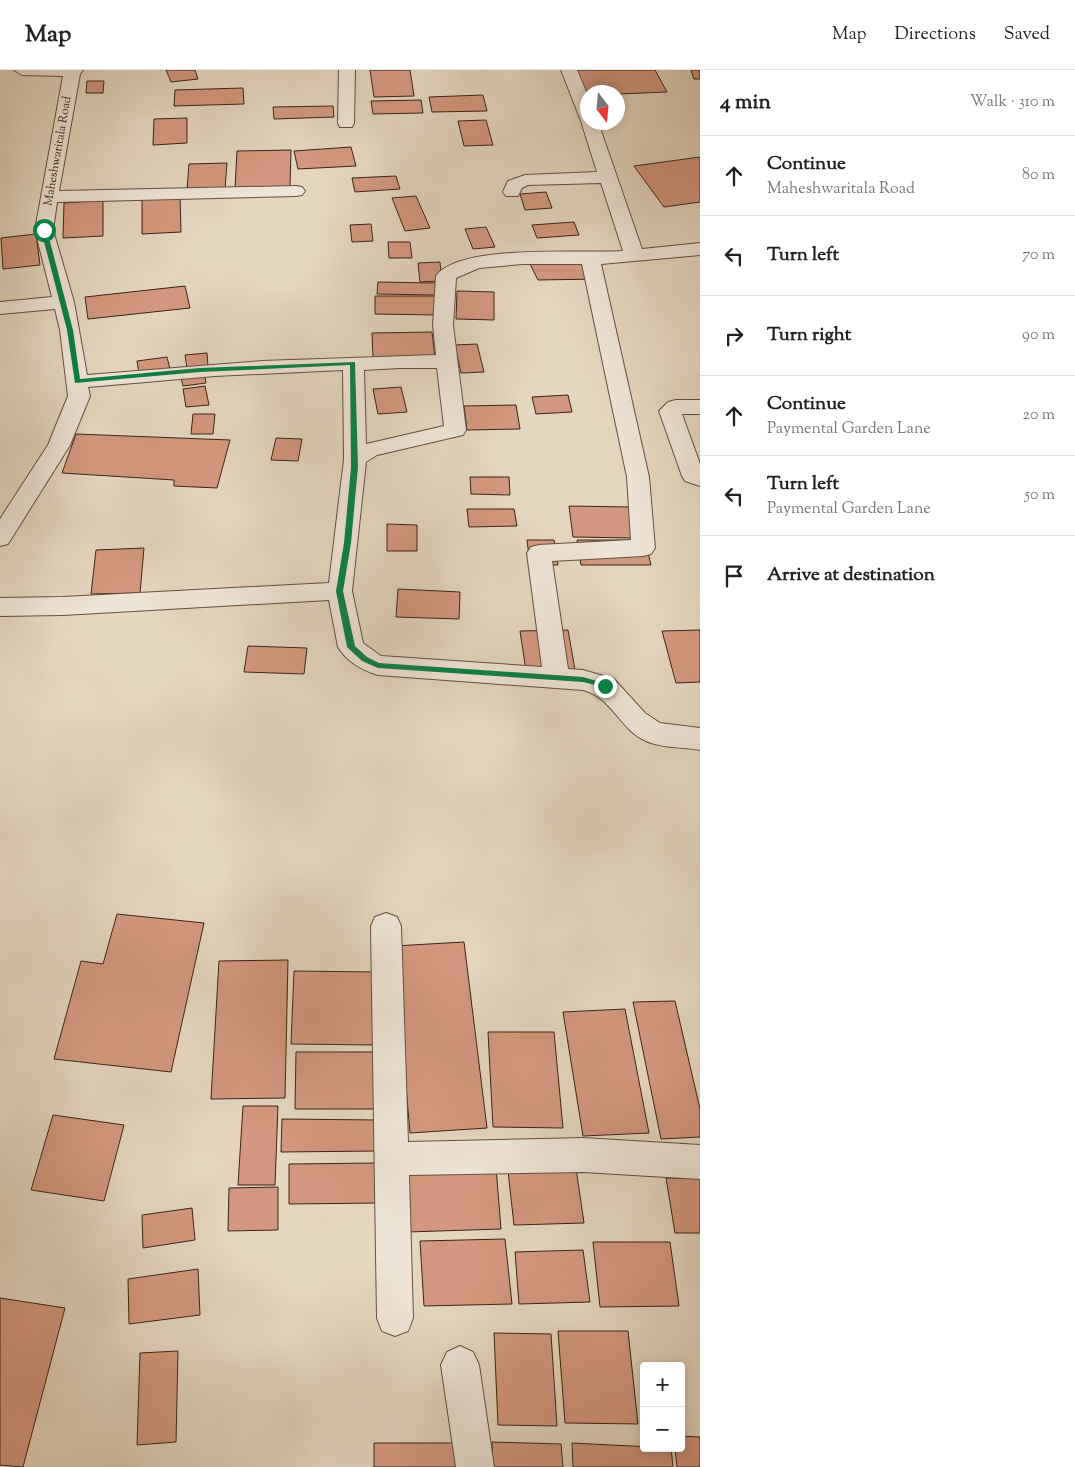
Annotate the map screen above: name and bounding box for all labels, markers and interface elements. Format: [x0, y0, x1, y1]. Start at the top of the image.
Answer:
text: Map [25, 18, 71, 52]
text: Map [832, 22, 867, 48]
text: Directions [895, 22, 976, 48]
text: Saved [1004, 22, 1050, 48]
north arrow [580, 85, 625, 130]
text: 4 min [720, 88, 771, 118]
text: Walk · 310 m [970, 91, 1055, 114]
street label: Maheshwaritala Road [40, 95, 77, 207]
text: Continue [767, 151, 846, 178]
icon: ahead [720, 162, 748, 190]
text: 80 m [1022, 164, 1055, 187]
text: Maheshwaritala Road [767, 178, 915, 201]
route start [33, 219, 56, 242]
icon: left [720, 242, 748, 270]
text: Turn left [767, 242, 839, 269]
text: 70 m [1022, 244, 1055, 267]
icon: right [720, 322, 748, 350]
text: Turn right [767, 322, 851, 349]
text: 90 m [1022, 324, 1055, 347]
text: Continue [767, 391, 846, 418]
icon: ahead [720, 402, 748, 430]
text: 20 m [1022, 404, 1055, 427]
text: Paymental Garden Lane [767, 418, 931, 441]
text: Turn left [767, 471, 839, 498]
icon: left [720, 482, 748, 510]
text: 50 m [1024, 484, 1055, 507]
text: Paymental Garden Lane [767, 498, 931, 521]
icon: arrive [720, 562, 748, 590]
text: Arrive at destination [767, 562, 935, 589]
route end [594, 675, 617, 698]
map controls [640, 1362, 685, 1452]
button: + [640, 1362, 685, 1407]
button: − [640, 1407, 685, 1452]

